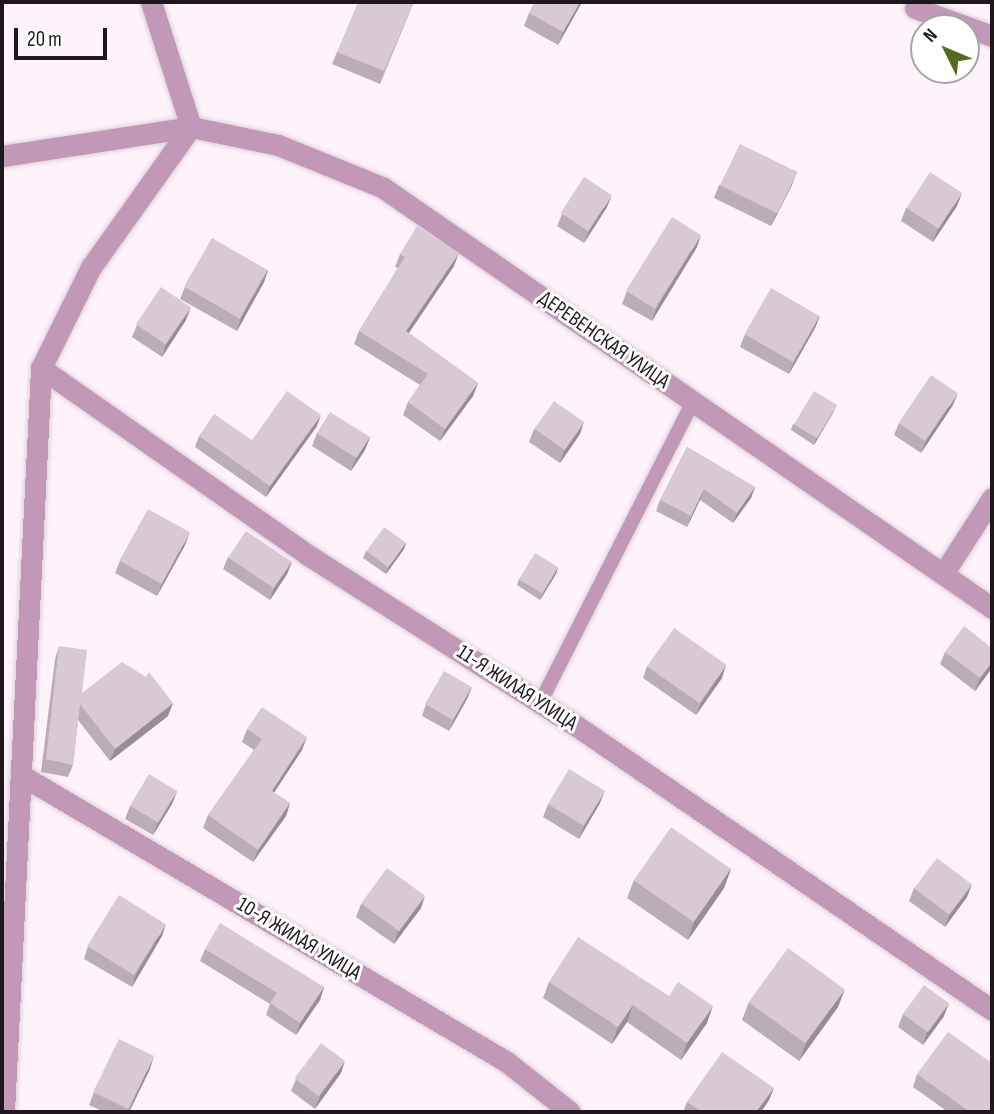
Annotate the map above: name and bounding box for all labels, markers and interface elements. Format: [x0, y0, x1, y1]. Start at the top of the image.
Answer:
scale bar [18, 14, 110, 58]
north arrow [910, 14, 980, 84]
text: N [919, 24, 943, 47]
text: 20 m [27, 27, 62, 52]
street label: ДЕРЕВЕНСКАЯ УЛИЦА [534, 286, 674, 394]
street label: 11-Я ЖИЛАЯ УЛИЦА [452, 640, 582, 736]
street label: 10-Я ЖИЛАЯ УЛИЦА [232, 892, 366, 986]

